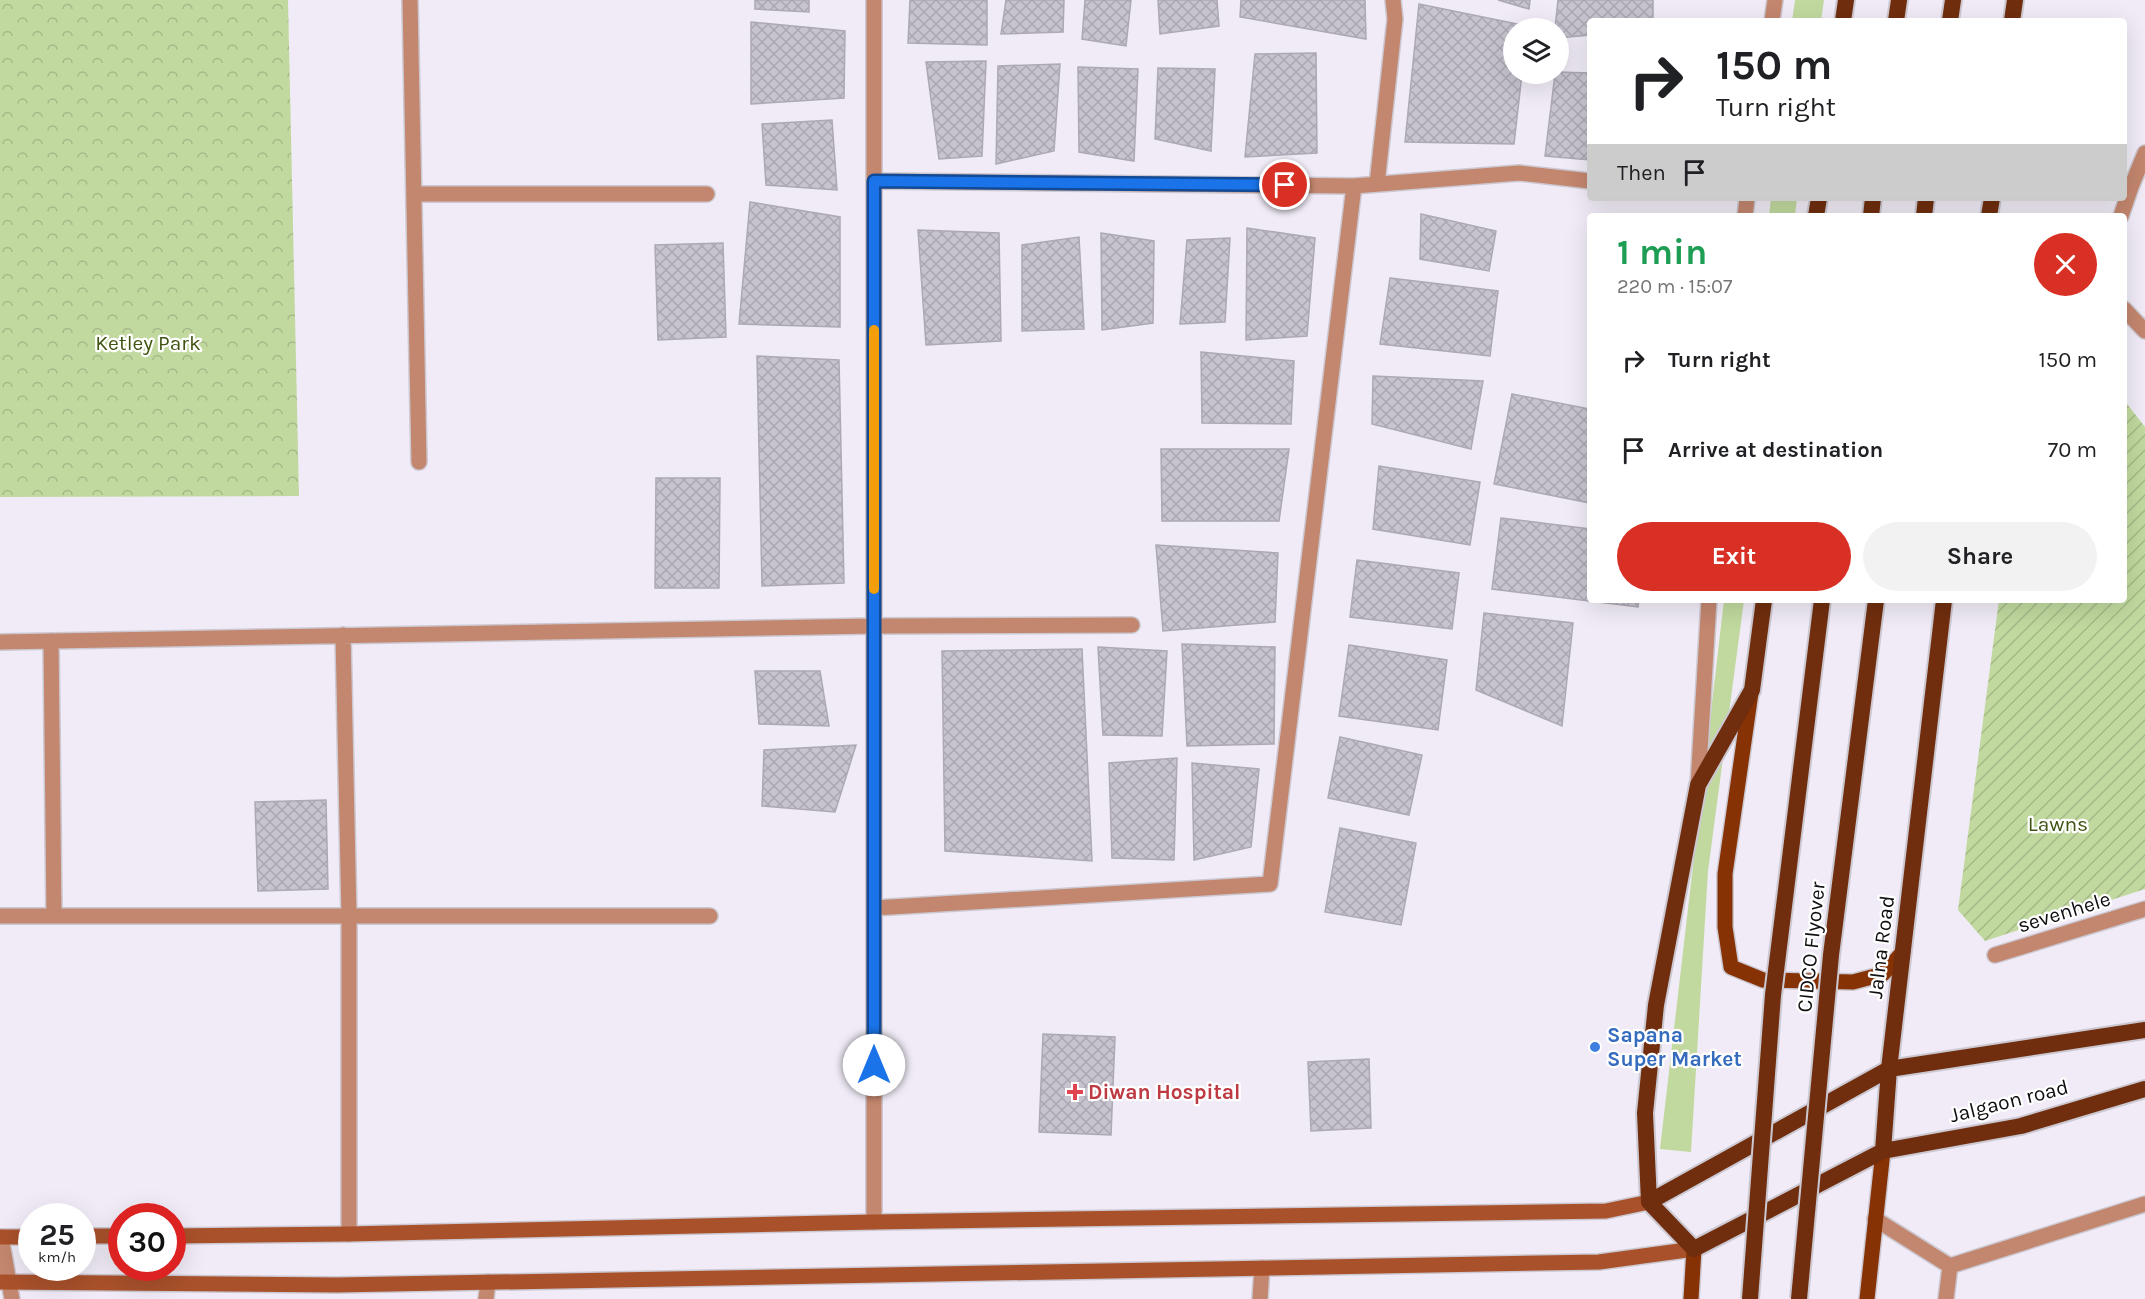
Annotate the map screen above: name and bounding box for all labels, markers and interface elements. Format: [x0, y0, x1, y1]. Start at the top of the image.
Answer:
map controls [1503, 18, 1569, 84]
button: layers [1503, 18, 1569, 84]
text: 150 m [1716, 40, 1832, 90]
icon: right [1617, 42, 1695, 120]
text: Turn right [1716, 91, 1836, 123]
icon: arrive [1678, 156, 1711, 189]
pin [1259, 159, 1310, 210]
text: Then [1617, 160, 1666, 186]
icon: arrive [1268, 168, 1301, 201]
text: 1 min [1617, 231, 1707, 273]
button: close [2034, 233, 2097, 296]
text: 220 m · 15:07 [1617, 275, 1732, 298]
park label: Ketley Park [95, 331, 201, 355]
icon: right [1617, 344, 1650, 377]
text: Turn right [1668, 347, 1771, 373]
text: 150 m [2038, 347, 2097, 373]
icon: arrive [1617, 434, 1650, 467]
text: Arrive at destination [1668, 437, 1883, 463]
text: 70 m [2048, 437, 2097, 463]
button: Exit [1617, 522, 1851, 591]
button: Share [1863, 522, 2097, 591]
park label: Lawns [2028, 812, 2088, 836]
street label: CIDCO Flyover [1792, 880, 1830, 1013]
street label: sevenhele [2015, 886, 2113, 938]
street label: Jalna Road [1863, 894, 1899, 1000]
place label: Sapana Super Market [1607, 1023, 1742, 1071]
position arrow [842, 1033, 906, 1097]
marker: Sapana Super Market [1588, 1040, 1602, 1054]
street label: Jalgaon road [1947, 1075, 2071, 1127]
place label: Diwan Hospital [1088, 1080, 1240, 1104]
marker: Diwan Hospital [1066, 1083, 1084, 1101]
speed limit sign: 30 [108, 1203, 186, 1281]
text: 25 [39, 1217, 75, 1253]
text: km/h [38, 1248, 76, 1266]

